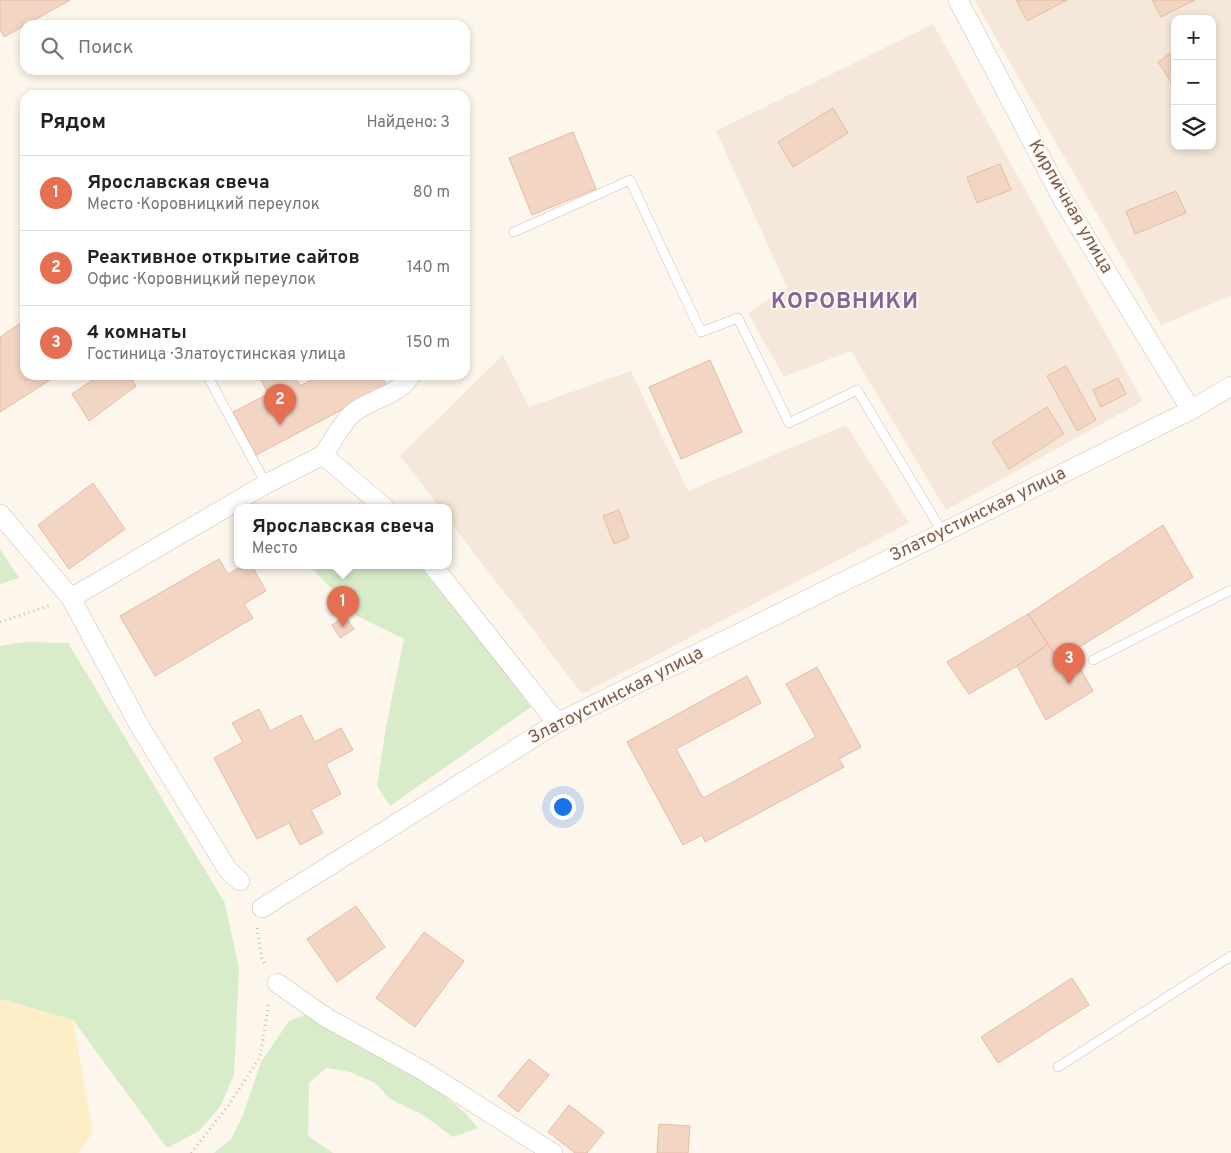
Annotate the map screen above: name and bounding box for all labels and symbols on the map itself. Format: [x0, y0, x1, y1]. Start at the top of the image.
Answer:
street label: Кирпичная улица [1022, 136, 1118, 278]
district label: КОРОВНИКИ [771, 289, 919, 316]
pin: 2 [264, 384, 296, 425]
street label: Златоустинская улица [886, 462, 1070, 568]
pin: 1 [327, 586, 359, 627]
street label: Златоустинская улица [525, 642, 707, 750]
pin: 3 [1053, 643, 1085, 684]
your location [550, 794, 576, 820]

